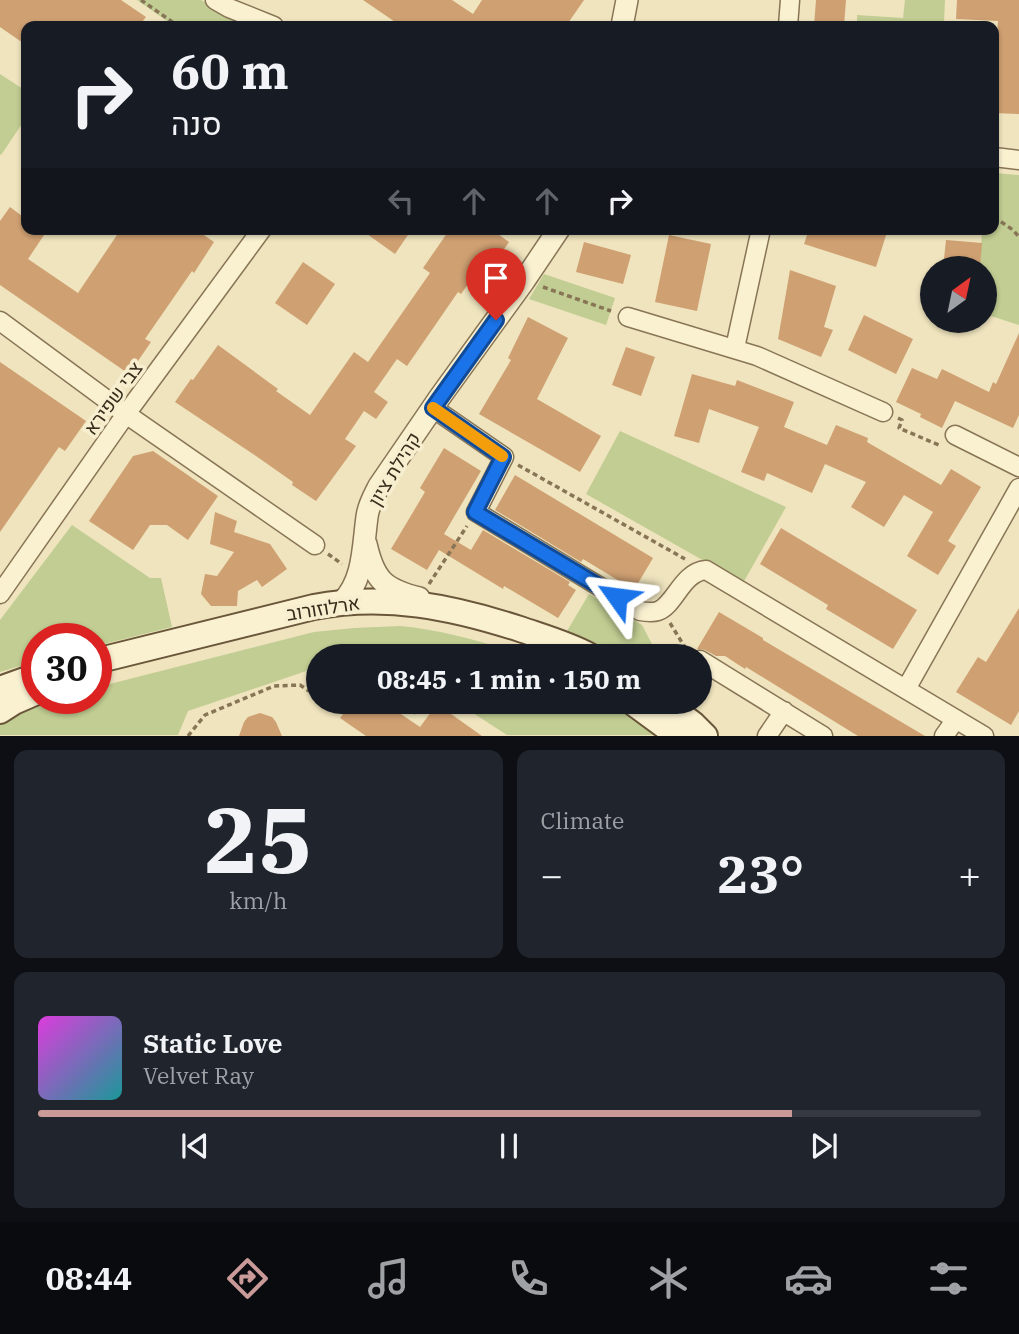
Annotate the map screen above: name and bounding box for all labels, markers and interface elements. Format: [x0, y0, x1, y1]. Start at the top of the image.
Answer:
text: 60 m [171, 39, 289, 102]
icon: right [56, 49, 147, 140]
text: סנה [171, 102, 222, 144]
icon: left [382, 182, 420, 220]
icon: ahead [455, 182, 493, 220]
icon: ahead [528, 182, 566, 220]
icon: right [601, 182, 639, 220]
pin [466, 248, 526, 320]
north arrow [920, 256, 998, 332]
map controls [920, 256, 997, 333]
icon: arrive [477, 259, 515, 297]
street label: צבי שפירא [78, 357, 148, 439]
street label: קהילת ציון [363, 428, 425, 510]
position arrow [580, 560, 654, 634]
street label: ארלוזורוב [285, 590, 361, 626]
speed limit sign: 30 [21, 623, 112, 714]
text: 08:45 · 1 min · 150 m [377, 662, 641, 696]
text: 25 [204, 780, 313, 898]
text: Climate [541, 805, 624, 835]
text: 23° [717, 840, 804, 907]
text: − [541, 850, 563, 899]
text: + [958, 850, 981, 899]
text: km/h [229, 885, 287, 915]
text: Static Love [143, 1026, 282, 1060]
text: Velvet Ray [143, 1060, 254, 1090]
icon: previous [176, 1127, 214, 1165]
icon: pause [490, 1127, 528, 1165]
icon: next [805, 1127, 843, 1165]
icon: directions [223, 1254, 272, 1303]
icon: music [364, 1254, 413, 1303]
icon: phone [504, 1254, 553, 1303]
icon: climate [644, 1254, 693, 1303]
icon: car [784, 1254, 833, 1303]
icon: filters [924, 1254, 973, 1303]
text: 08:44 [46, 1257, 132, 1299]

